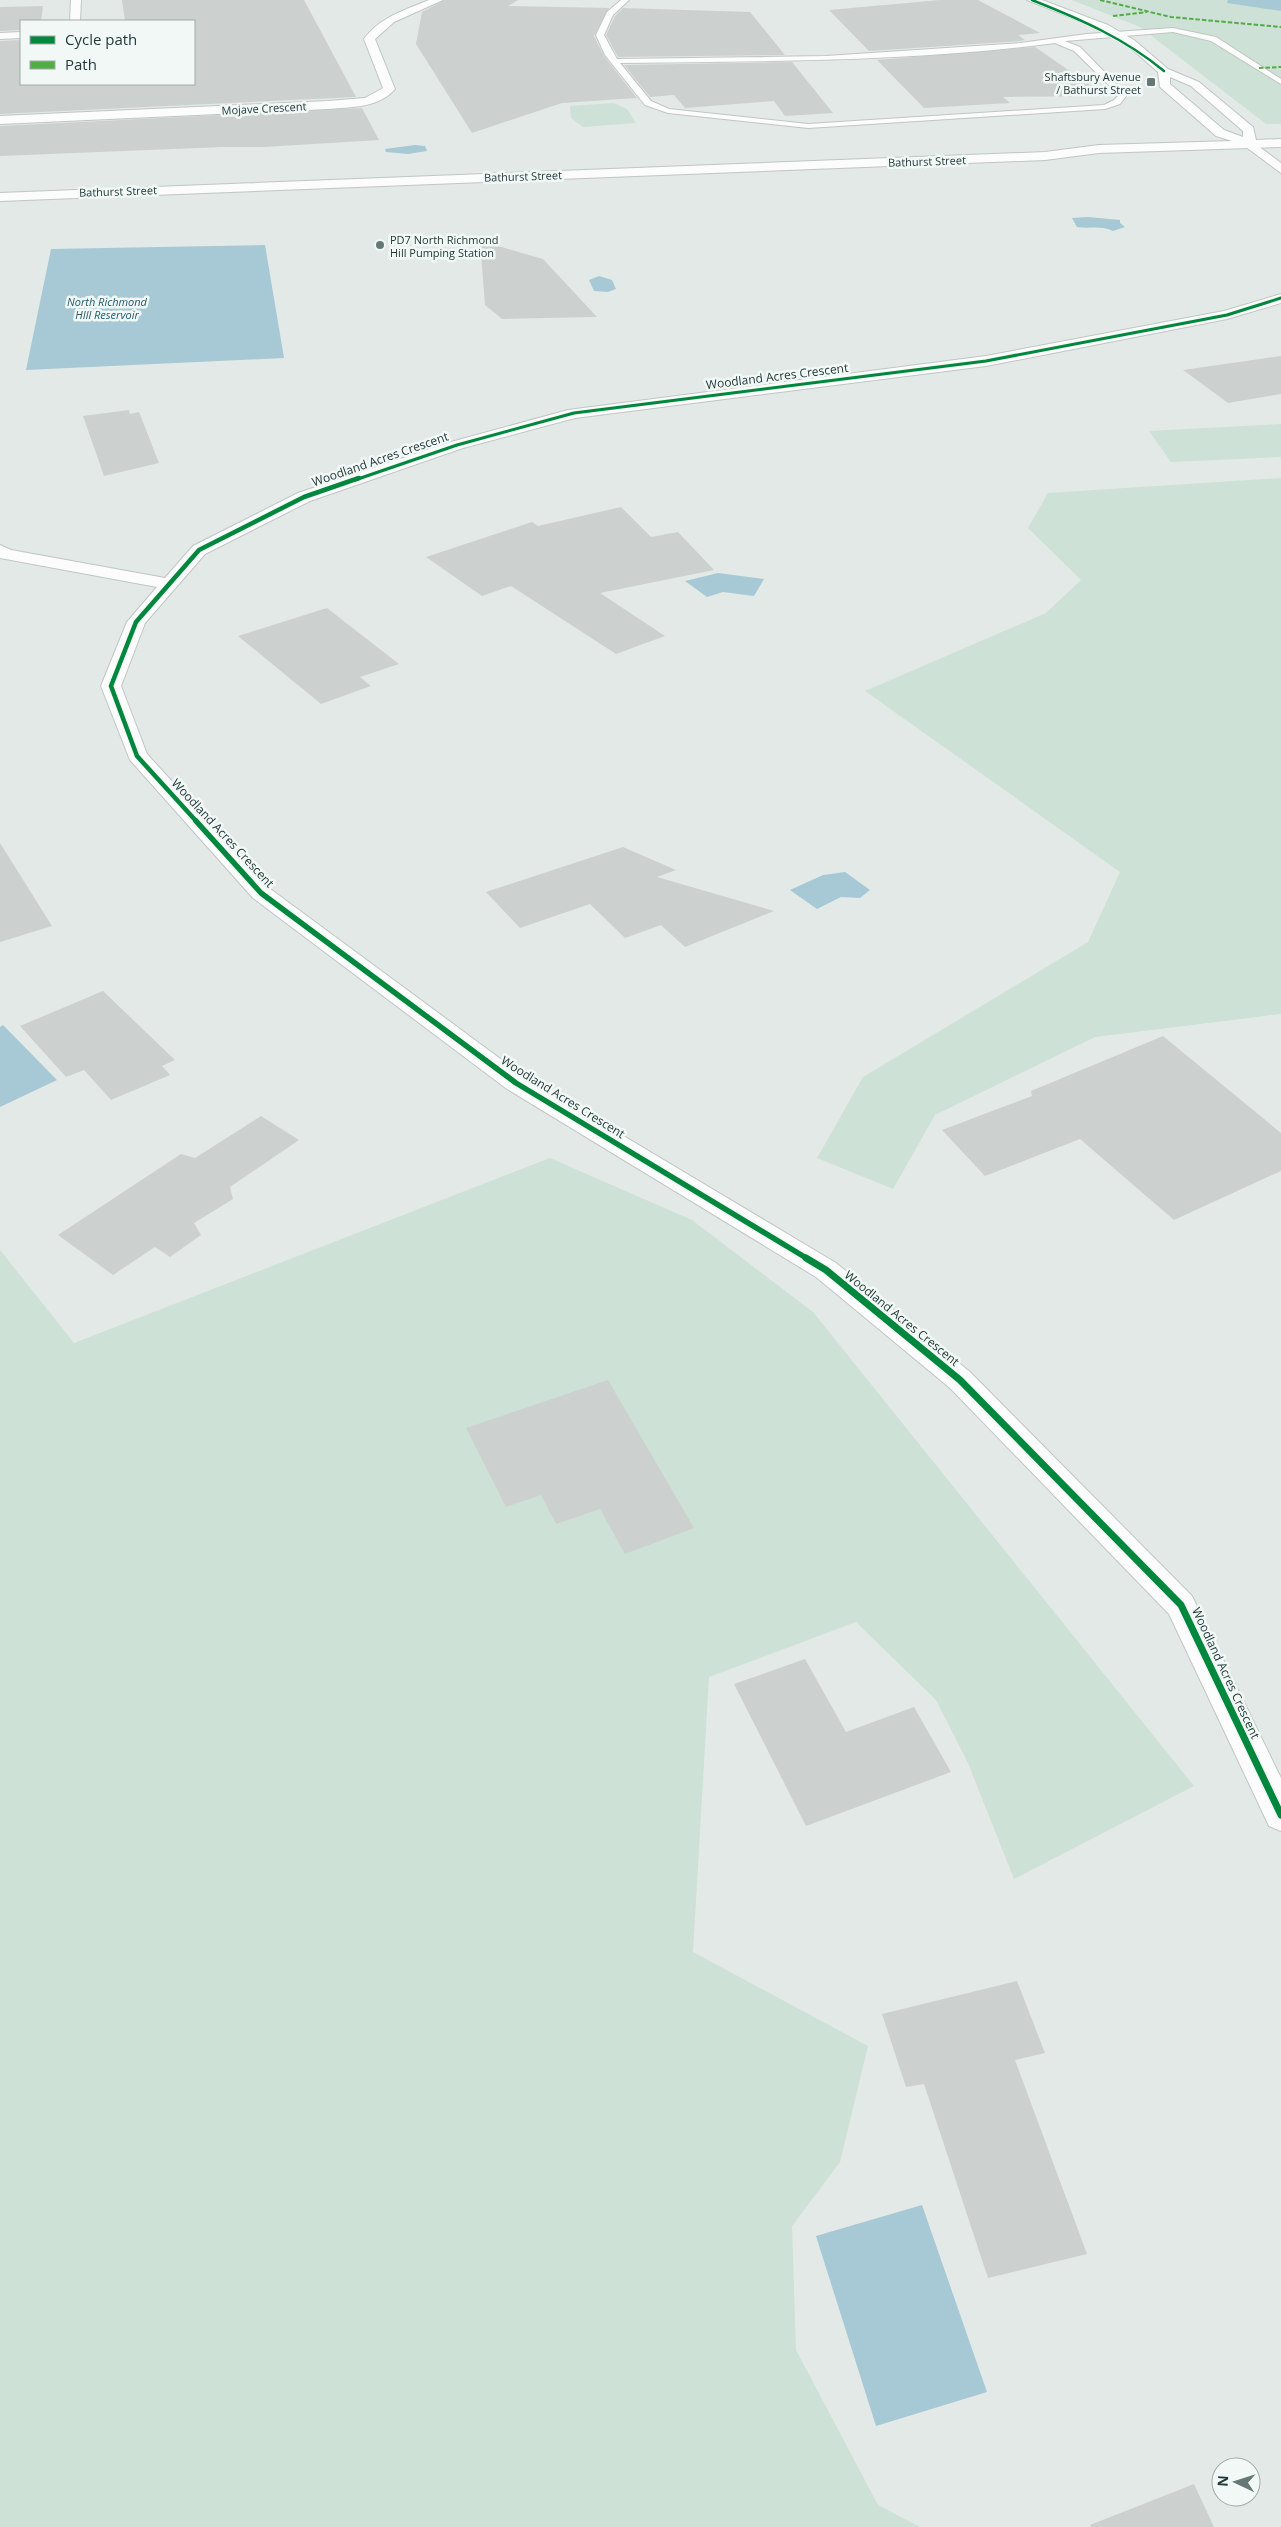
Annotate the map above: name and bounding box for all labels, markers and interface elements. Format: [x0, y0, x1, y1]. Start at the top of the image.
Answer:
legend [20, 20, 195, 85]
text: Cycle path [65, 29, 137, 49]
text: Path [65, 54, 97, 74]
place label: Shaftsbury Avenue / Bathurst Street [1045, 69, 1141, 97]
marker: Shaftsbury Avenue / Bathurst Street [1145, 76, 1157, 88]
street label: Mojave Crescent [221, 98, 307, 118]
street label: Bathurst Street [888, 152, 966, 170]
street label: Bathurst Street [484, 167, 562, 185]
street label: Bathurst Street [79, 182, 157, 200]
place label: PD7 North Richmond Hill Pumping Station [390, 232, 499, 260]
marker: PD7 North Richmond Hill Pumping Station [374, 239, 386, 251]
water label: North Richmond HIll Reservoir [67, 294, 148, 322]
street label: Woodland Acres Crescent [705, 359, 849, 393]
street label: Woodland Acres Crescent [310, 428, 450, 490]
street label: Woodland Acres Crescent [168, 775, 278, 891]
street label: Woodland Acres Crescent [498, 1052, 628, 1142]
street label: Woodland Acres Crescent [841, 1266, 963, 1370]
street label: Woodland Acres Crescent [1188, 1605, 1264, 1741]
north arrow [1211, 2457, 1261, 2507]
text: N [1213, 2475, 1232, 2487]

